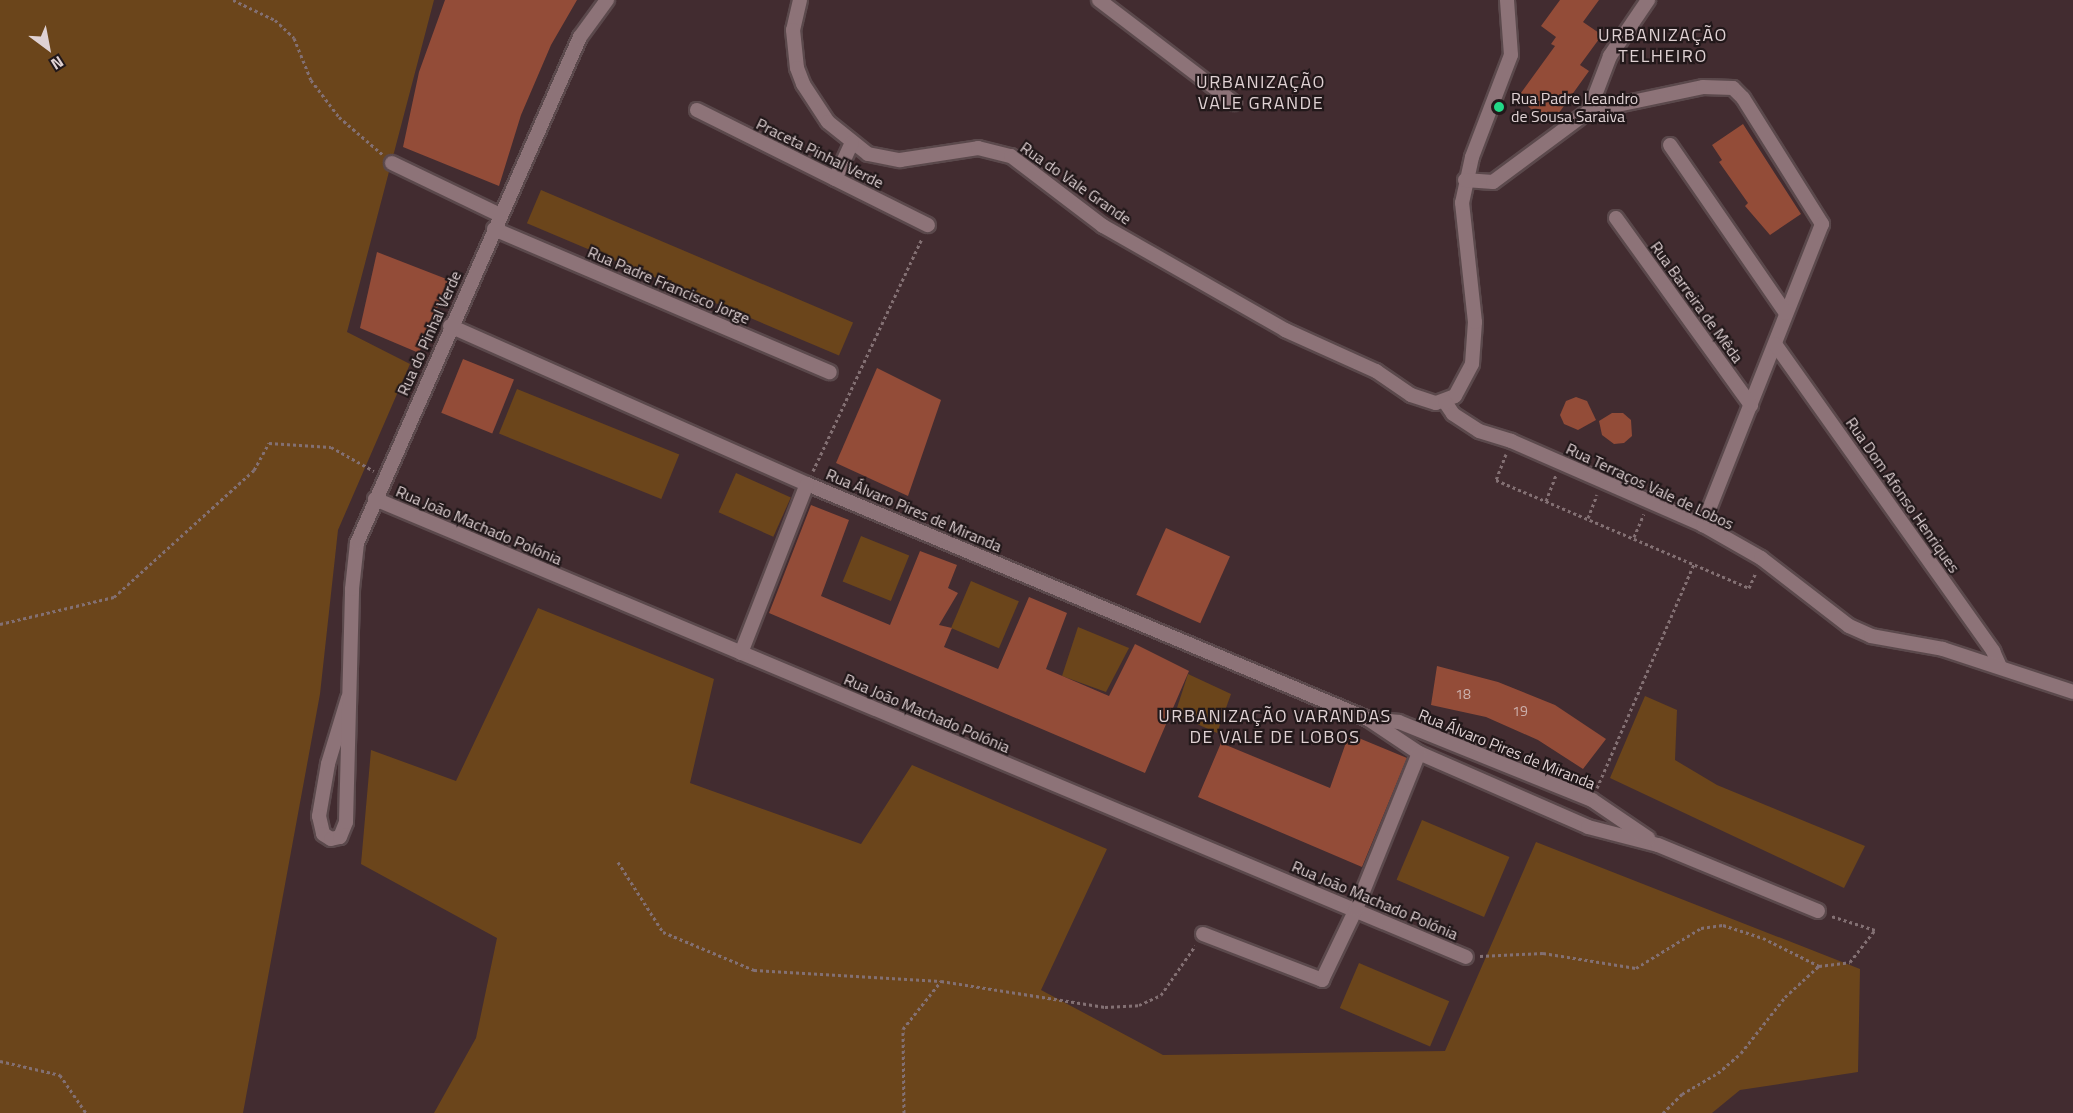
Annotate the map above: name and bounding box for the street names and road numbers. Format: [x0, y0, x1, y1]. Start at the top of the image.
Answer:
street label: Praceta Pinhal Verde [753, 114, 887, 192]
street label: Rua do Vale Grande [1017, 138, 1135, 228]
street label: Rua Barreira de Mêda [1647, 238, 1747, 366]
street label: Rua Padre Francisco Jorge [585, 242, 753, 328]
street label: Rua do Pinhal Verde [393, 268, 465, 398]
street label: Rua Dom Afonso Henriques [1842, 414, 1964, 576]
street label: Rua Terraços Vale de Lobos [1563, 439, 1737, 533]
street label: Rua Álvaro Pires de Miranda [823, 464, 1005, 556]
street label: Rua João Machado Polónia [393, 481, 565, 569]
street label: Rua João Machado Polónia [841, 669, 1013, 757]
street label: Rua Álvaro Pires de Miranda [1416, 705, 1598, 793]
street label: Rua João Machado Polónia [1289, 856, 1461, 944]

